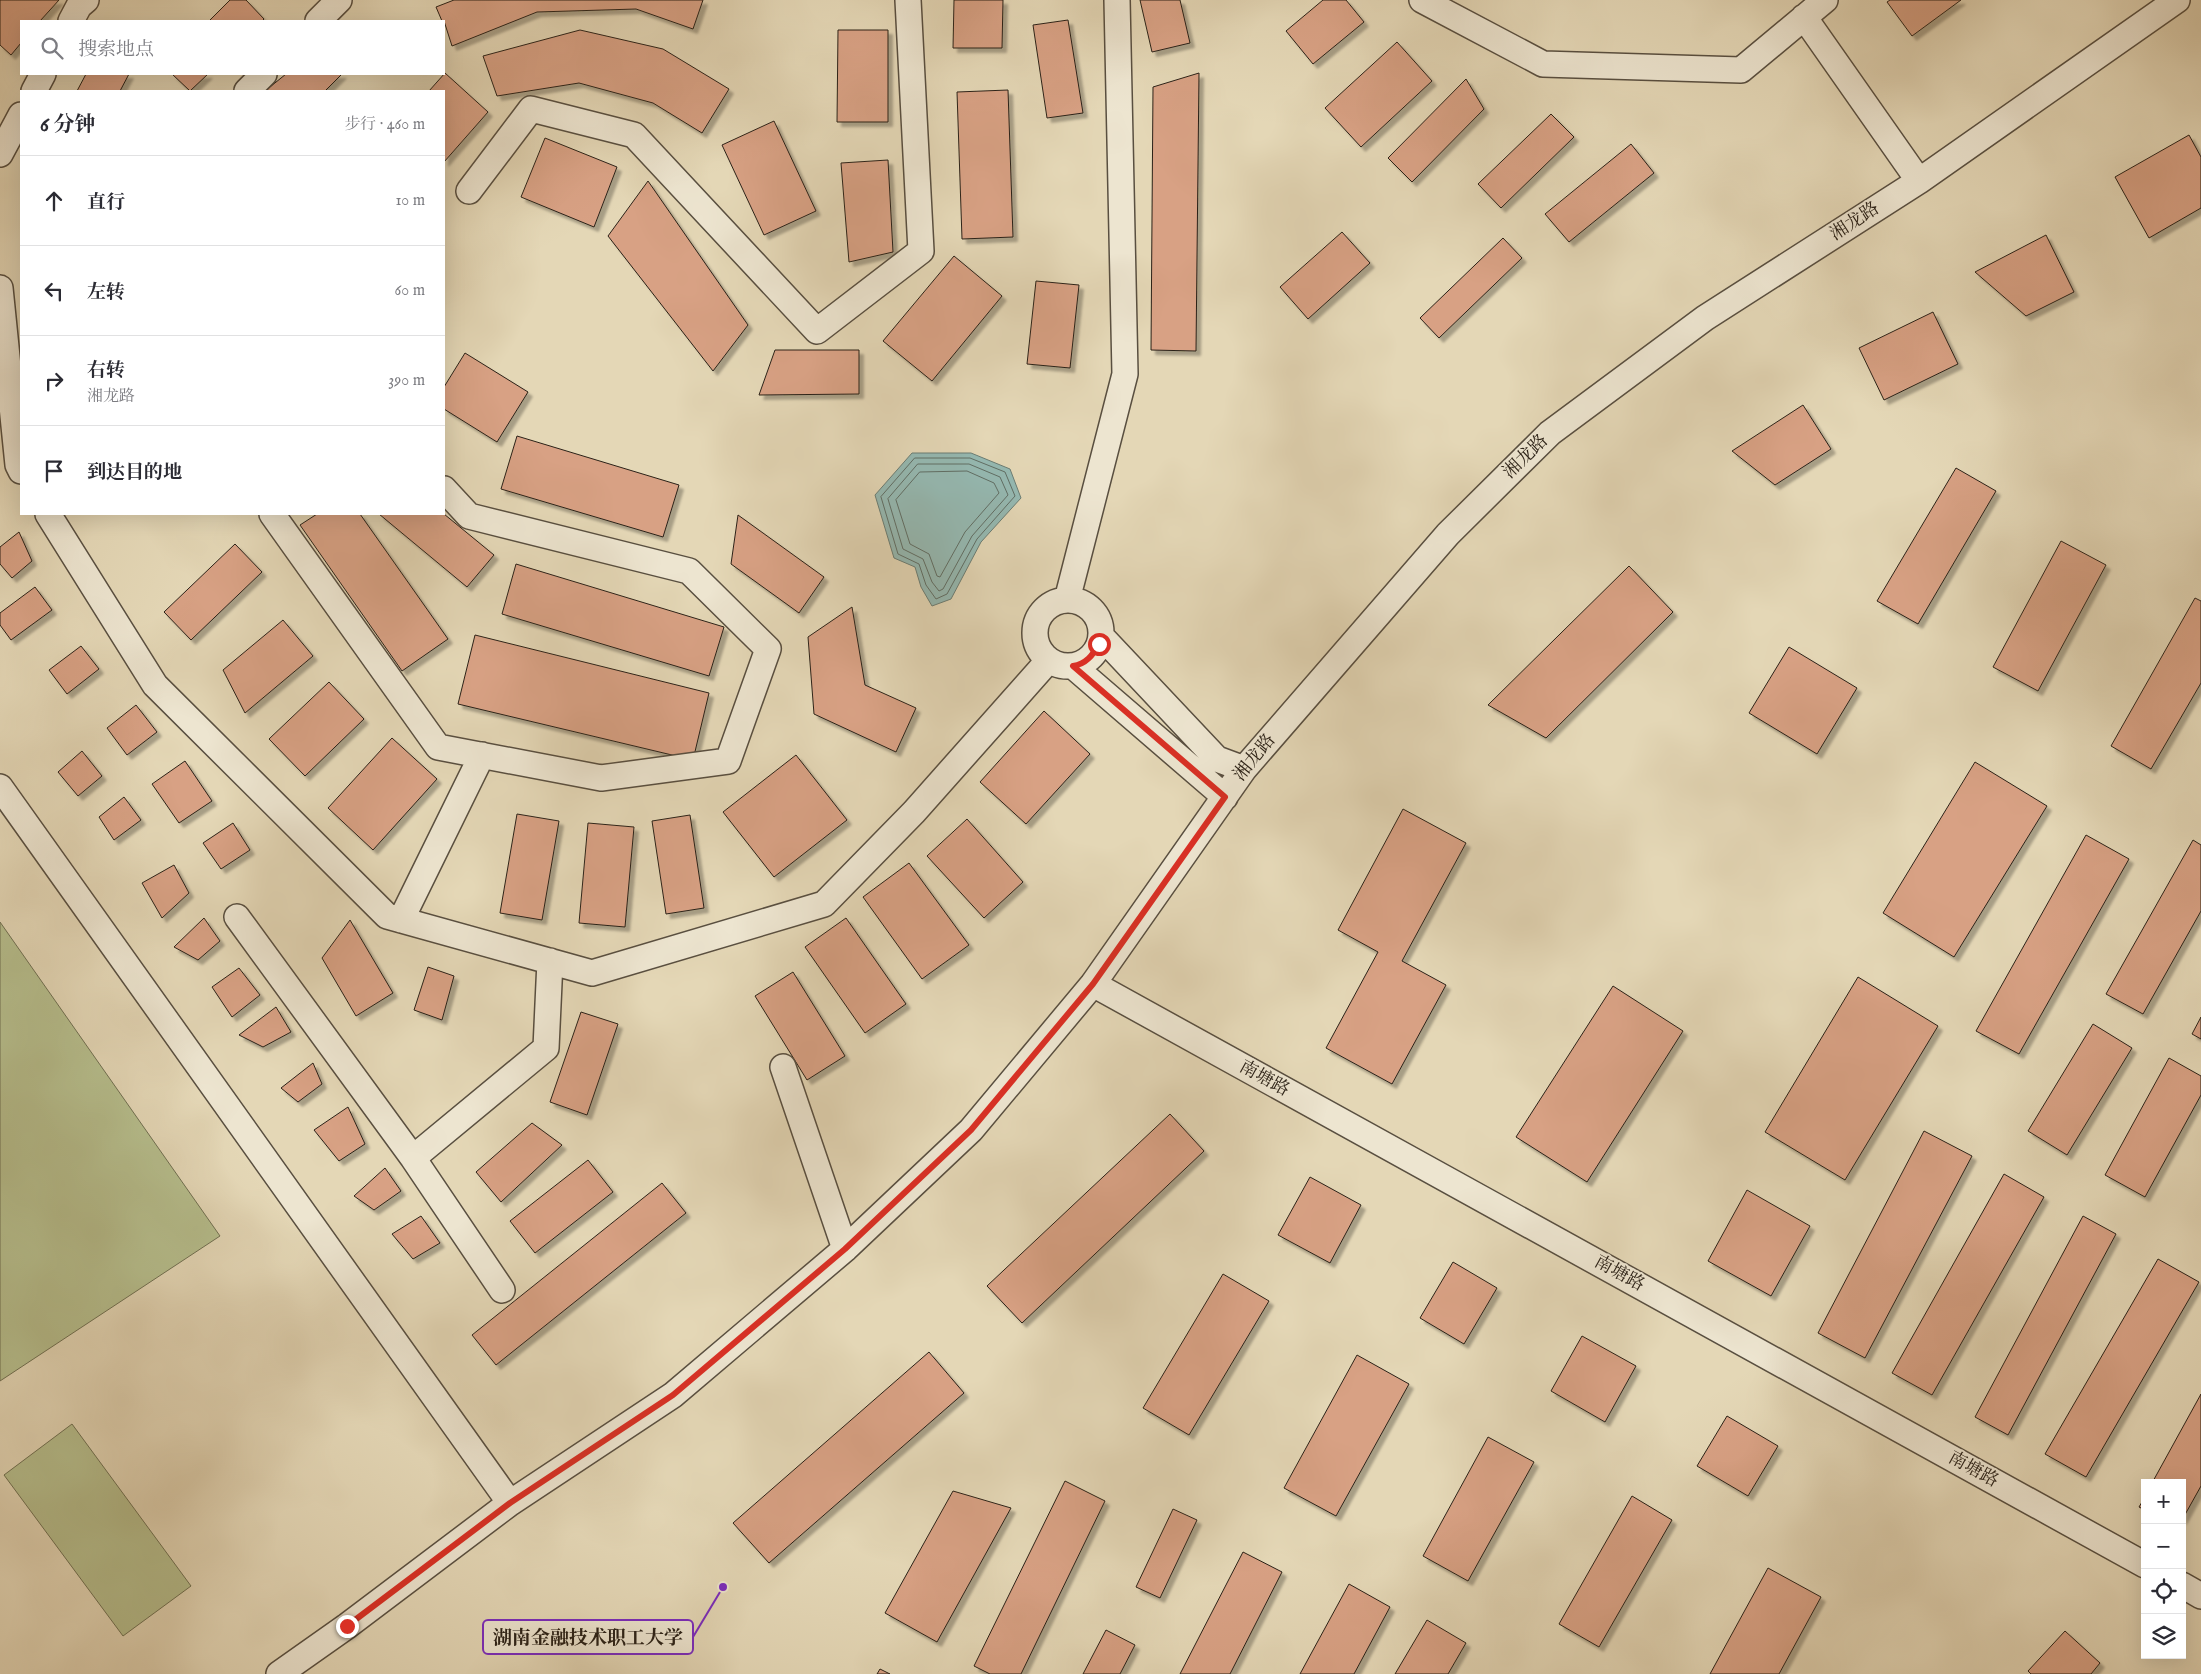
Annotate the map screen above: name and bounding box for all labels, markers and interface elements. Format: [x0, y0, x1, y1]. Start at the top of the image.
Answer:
search box [20, 20, 445, 75]
icon: search [38, 34, 66, 62]
text: 搜索地点 [78, 38, 154, 62]
text: 6 分钟 [40, 112, 95, 139]
text: 步行 · 460 m [344, 115, 425, 135]
icon: ahead [40, 187, 68, 215]
text: 直行 [87, 191, 125, 215]
text: 10 m [395, 191, 425, 211]
street label: 湘龙路 [1826, 198, 1884, 246]
icon: left [40, 277, 68, 305]
text: 左转 [87, 281, 125, 305]
text: 60 m [395, 281, 425, 301]
text: 右转 [87, 359, 125, 383]
icon: right [40, 367, 68, 395]
text: 390 m [388, 371, 425, 391]
text: 湘龙路 [87, 387, 135, 407]
street label: 湘龙路 [1499, 430, 1553, 484]
icon: arrive [40, 457, 68, 485]
text: 到达目的地 [87, 461, 182, 485]
route start [1088, 633, 1111, 656]
street label: 湘龙路 [1229, 730, 1281, 786]
street label: 南塘路 [1235, 1056, 1293, 1102]
street label: 南塘路 [1590, 1251, 1648, 1297]
street label: 南塘路 [1944, 1447, 2002, 1493]
map controls [2141, 1479, 2186, 1659]
button: + [2141, 1479, 2186, 1524]
button: − [2141, 1524, 2186, 1569]
button: locate [2141, 1569, 2186, 1614]
button: layers [2141, 1614, 2186, 1659]
route end [336, 1615, 359, 1638]
callout: 湖南金融技术职工大学 [483, 1620, 693, 1654]
text: 湖南金融技术职工大学 [493, 1627, 683, 1651]

